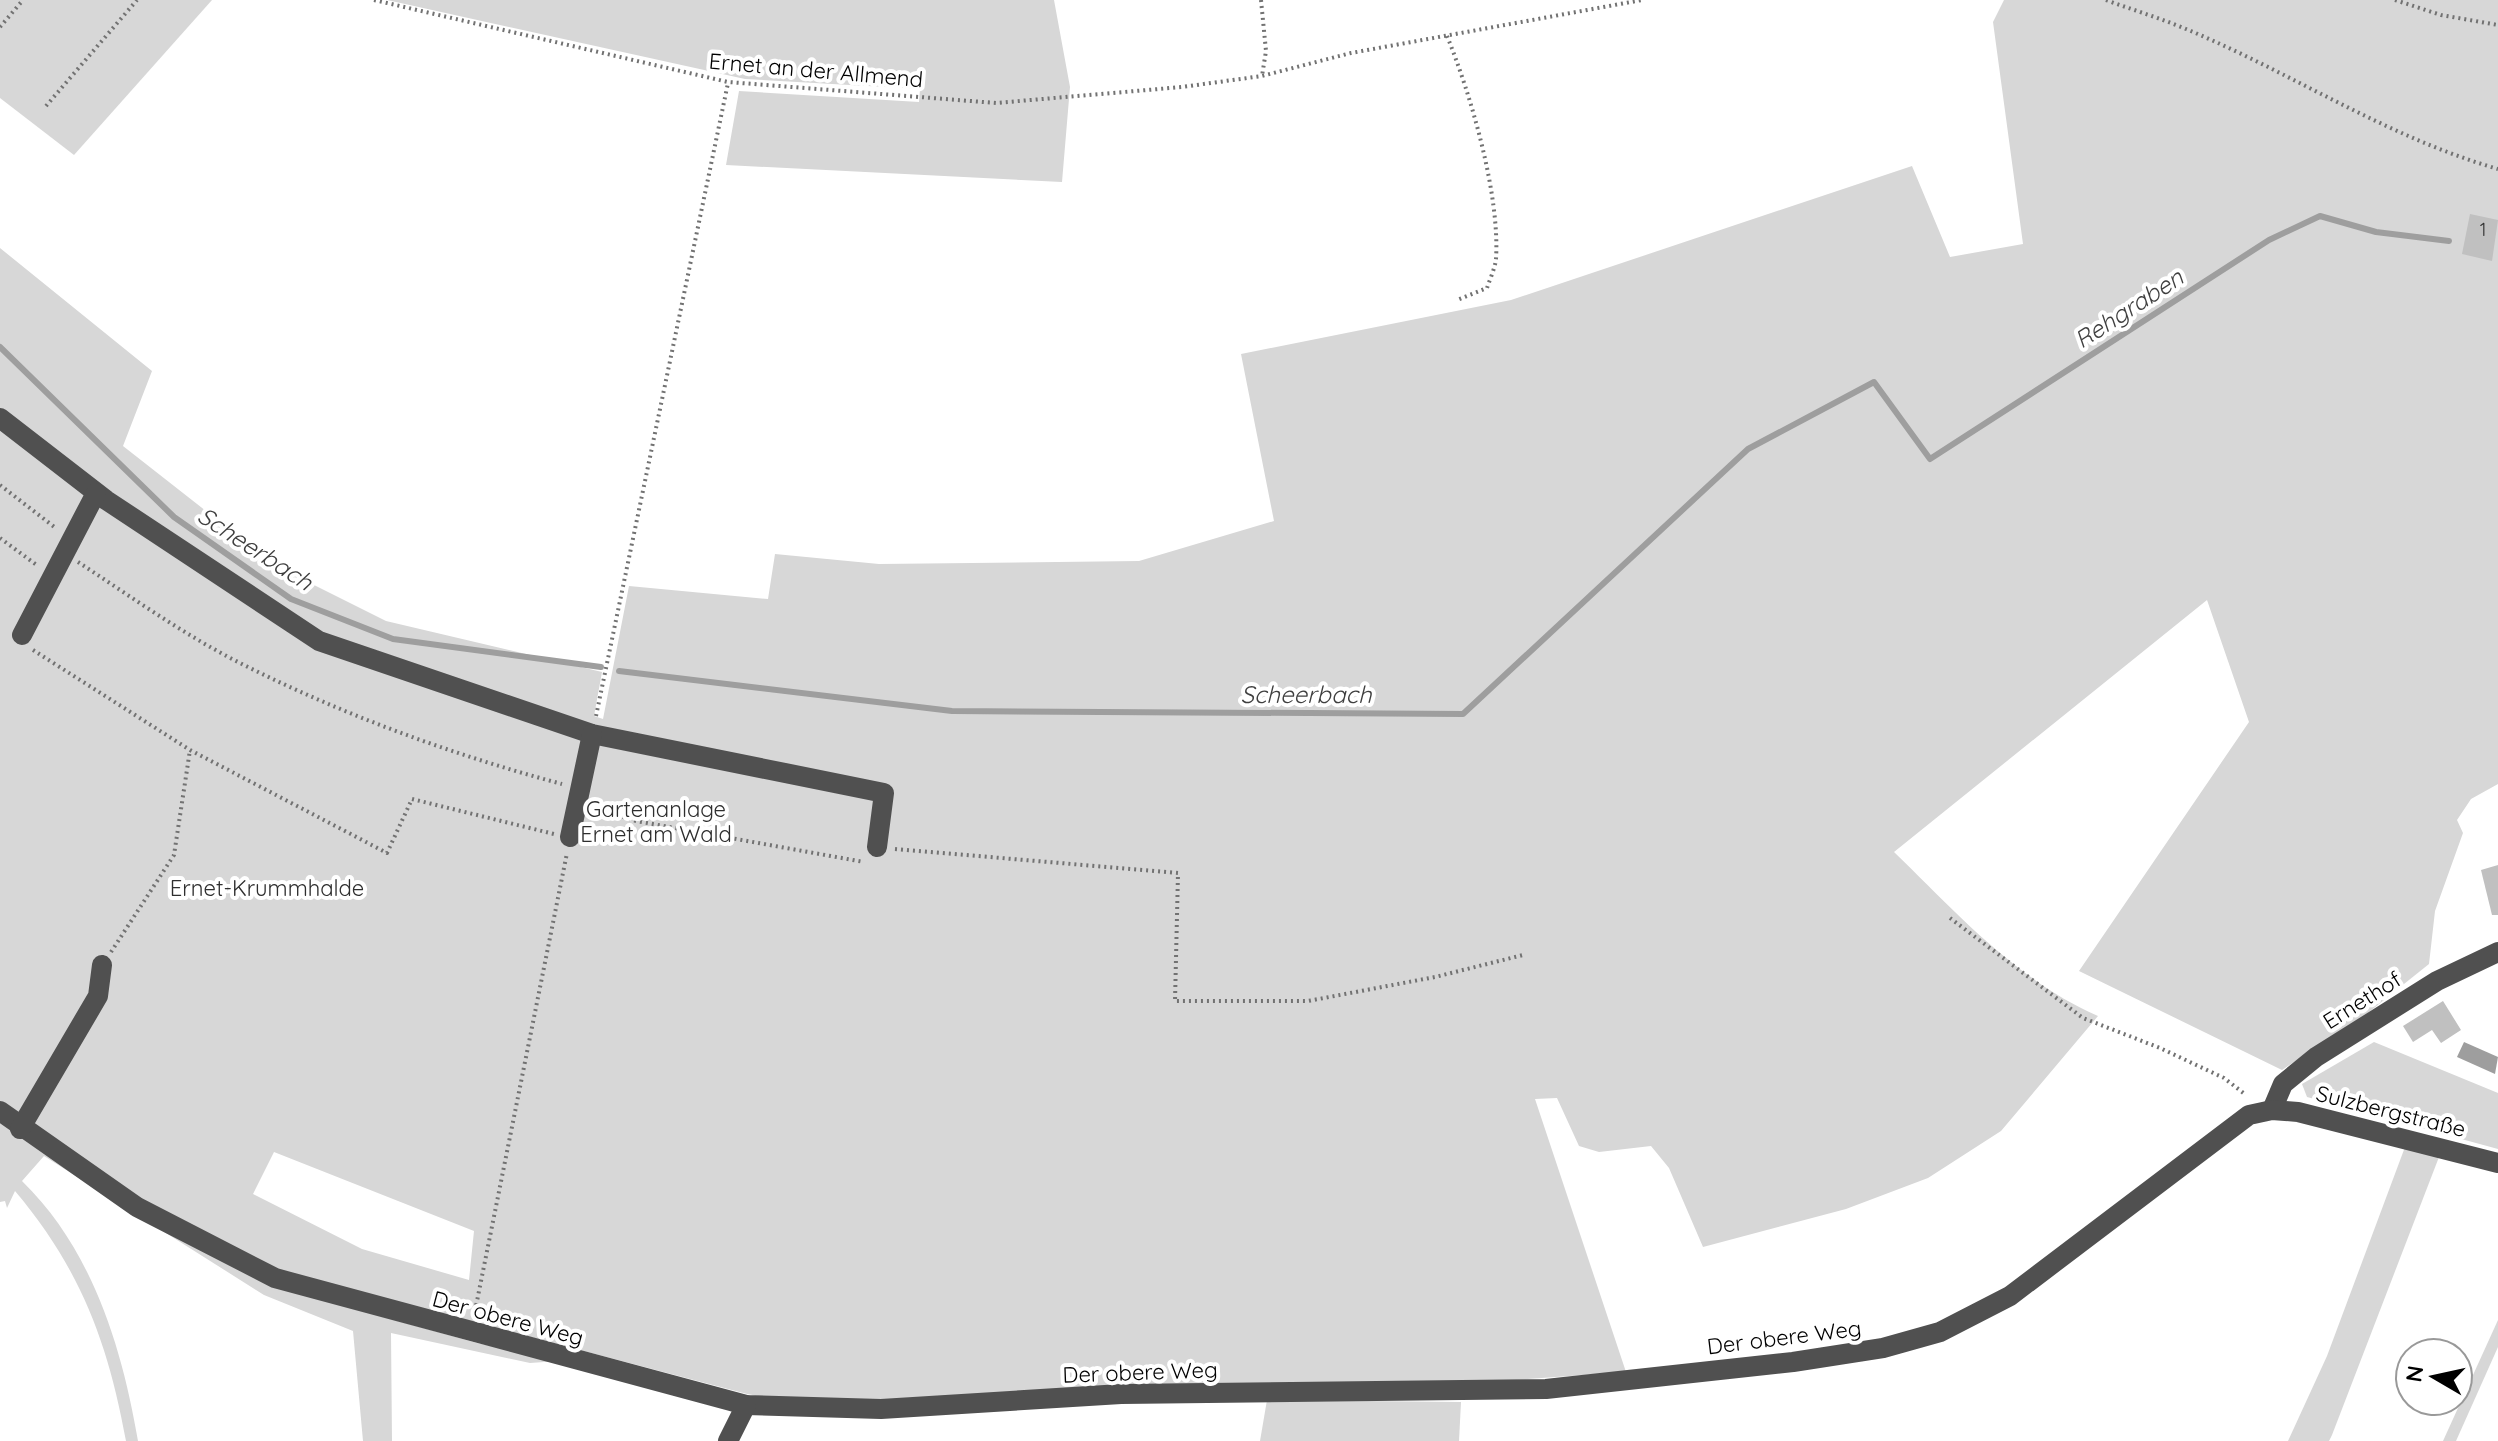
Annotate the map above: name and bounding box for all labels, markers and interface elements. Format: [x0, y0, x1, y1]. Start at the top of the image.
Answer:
street label: Ernet an der Allmend [708, 47, 924, 93]
house number: 1 [2480, 218, 2486, 241]
water label: Rehgraben [2068, 261, 2189, 354]
water label: Scheerbach [192, 500, 319, 597]
water label: Scheerbach [1240, 679, 1372, 709]
park label: Gartenanlage Ernet am Wald [580, 795, 732, 848]
park label: Ernet-Krummhalde [170, 874, 364, 902]
street label: Ernethof [2318, 965, 2406, 1035]
street label: Sulzbergstraße [2313, 1079, 2469, 1143]
street label: Der obere Weg [429, 1284, 587, 1352]
street label: Der obere Weg [1705, 1314, 1863, 1360]
north arrow [2394, 1337, 2474, 1417]
street label: Der obere Weg [1062, 1355, 1218, 1389]
text: N [2399, 1364, 2429, 1384]

